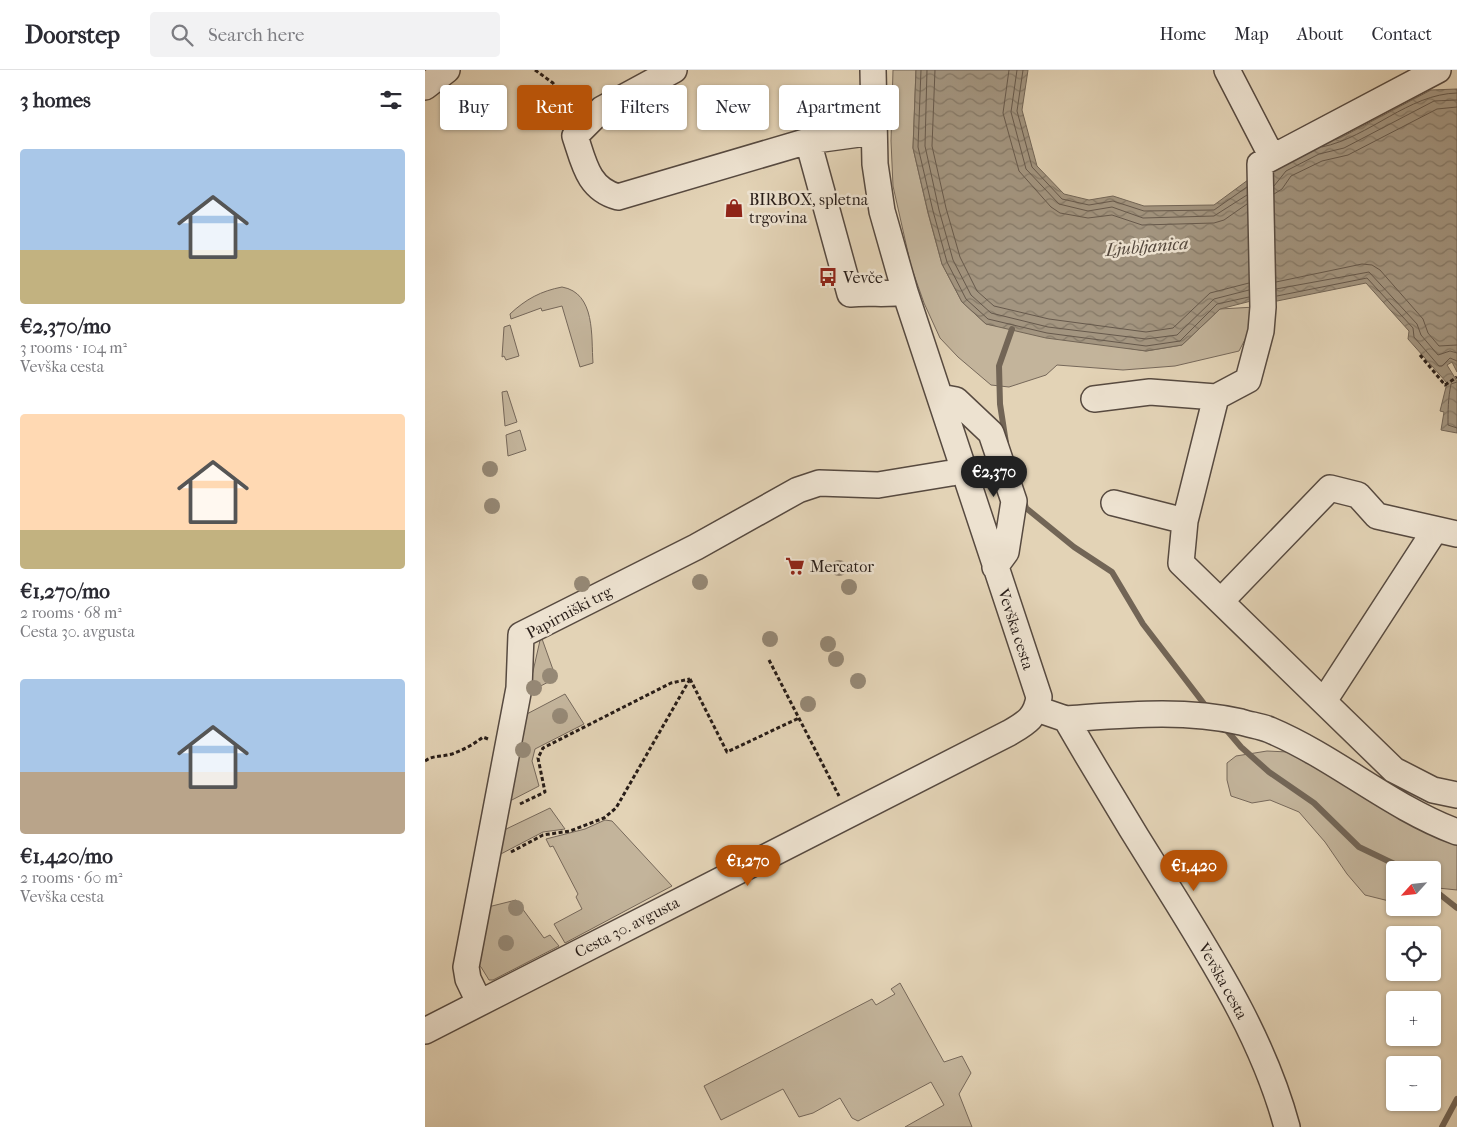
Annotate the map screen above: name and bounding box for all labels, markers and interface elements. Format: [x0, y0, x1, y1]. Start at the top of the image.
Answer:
search box [150, 12, 500, 57]
text: Doorstep [25, 21, 120, 49]
icon: search [168, 21, 196, 49]
text: Search here [208, 24, 304, 46]
text: Home [1159, 24, 1206, 45]
text: Map [1234, 24, 1269, 45]
text: About [1297, 24, 1343, 45]
text: Contact [1371, 24, 1432, 45]
chip: Buy [440, 85, 507, 130]
chip: Rent [517, 85, 592, 130]
chip: Filters [602, 85, 687, 130]
chip: New [697, 85, 769, 130]
chip: Apartment [779, 85, 899, 130]
icon: filters [377, 86, 405, 114]
text: 3 homes [20, 88, 91, 112]
icon: home [168, 182, 258, 272]
place label: BIRBOX, spletna trgovina [749, 190, 869, 227]
shop icon: BIRBOX, spletna trgovina [723, 197, 745, 219]
water label: Ljubljanica [1103, 233, 1189, 261]
bus stop icon: Vevče [817, 266, 839, 288]
place label: Vevče [842, 268, 883, 287]
text: €2,370/mo [20, 314, 111, 338]
text: 3 rooms · 104 m² [20, 338, 127, 357]
text: Vevška cesta [20, 357, 104, 376]
icon: home [168, 447, 258, 537]
pin: €2,370 [953, 456, 1035, 498]
text: €2,370 [972, 462, 1016, 481]
supermarket icon: Mercator [784, 555, 806, 577]
place label: Mercator [810, 557, 874, 576]
text: €1,270/mo [20, 579, 110, 603]
street label: Papirniški trg [523, 581, 616, 643]
street label: Vevška cesta [994, 585, 1038, 673]
text: 2 rooms · 68 m² [20, 603, 122, 622]
text: Cesta 30. avgusta [20, 622, 135, 641]
icon: home [168, 712, 258, 802]
text: €1,420/mo [20, 844, 113, 868]
pin: €1,270 [707, 844, 789, 887]
pin: €1,420 [1153, 850, 1235, 892]
text: €1,270 [726, 851, 770, 870]
text: €1,420 [1171, 856, 1217, 875]
north arrow [1386, 861, 1441, 916]
map controls [1386, 861, 1441, 1111]
text: 2 rooms · 60 m² [20, 868, 123, 887]
text: Vevška cesta [20, 887, 104, 906]
street label: Cesta 30. avgusta [572, 892, 683, 962]
button: locate [1386, 926, 1441, 981]
street label: Vevška cesta [1194, 939, 1252, 1023]
button: + [1386, 991, 1441, 1046]
button: − [1386, 1056, 1441, 1111]

